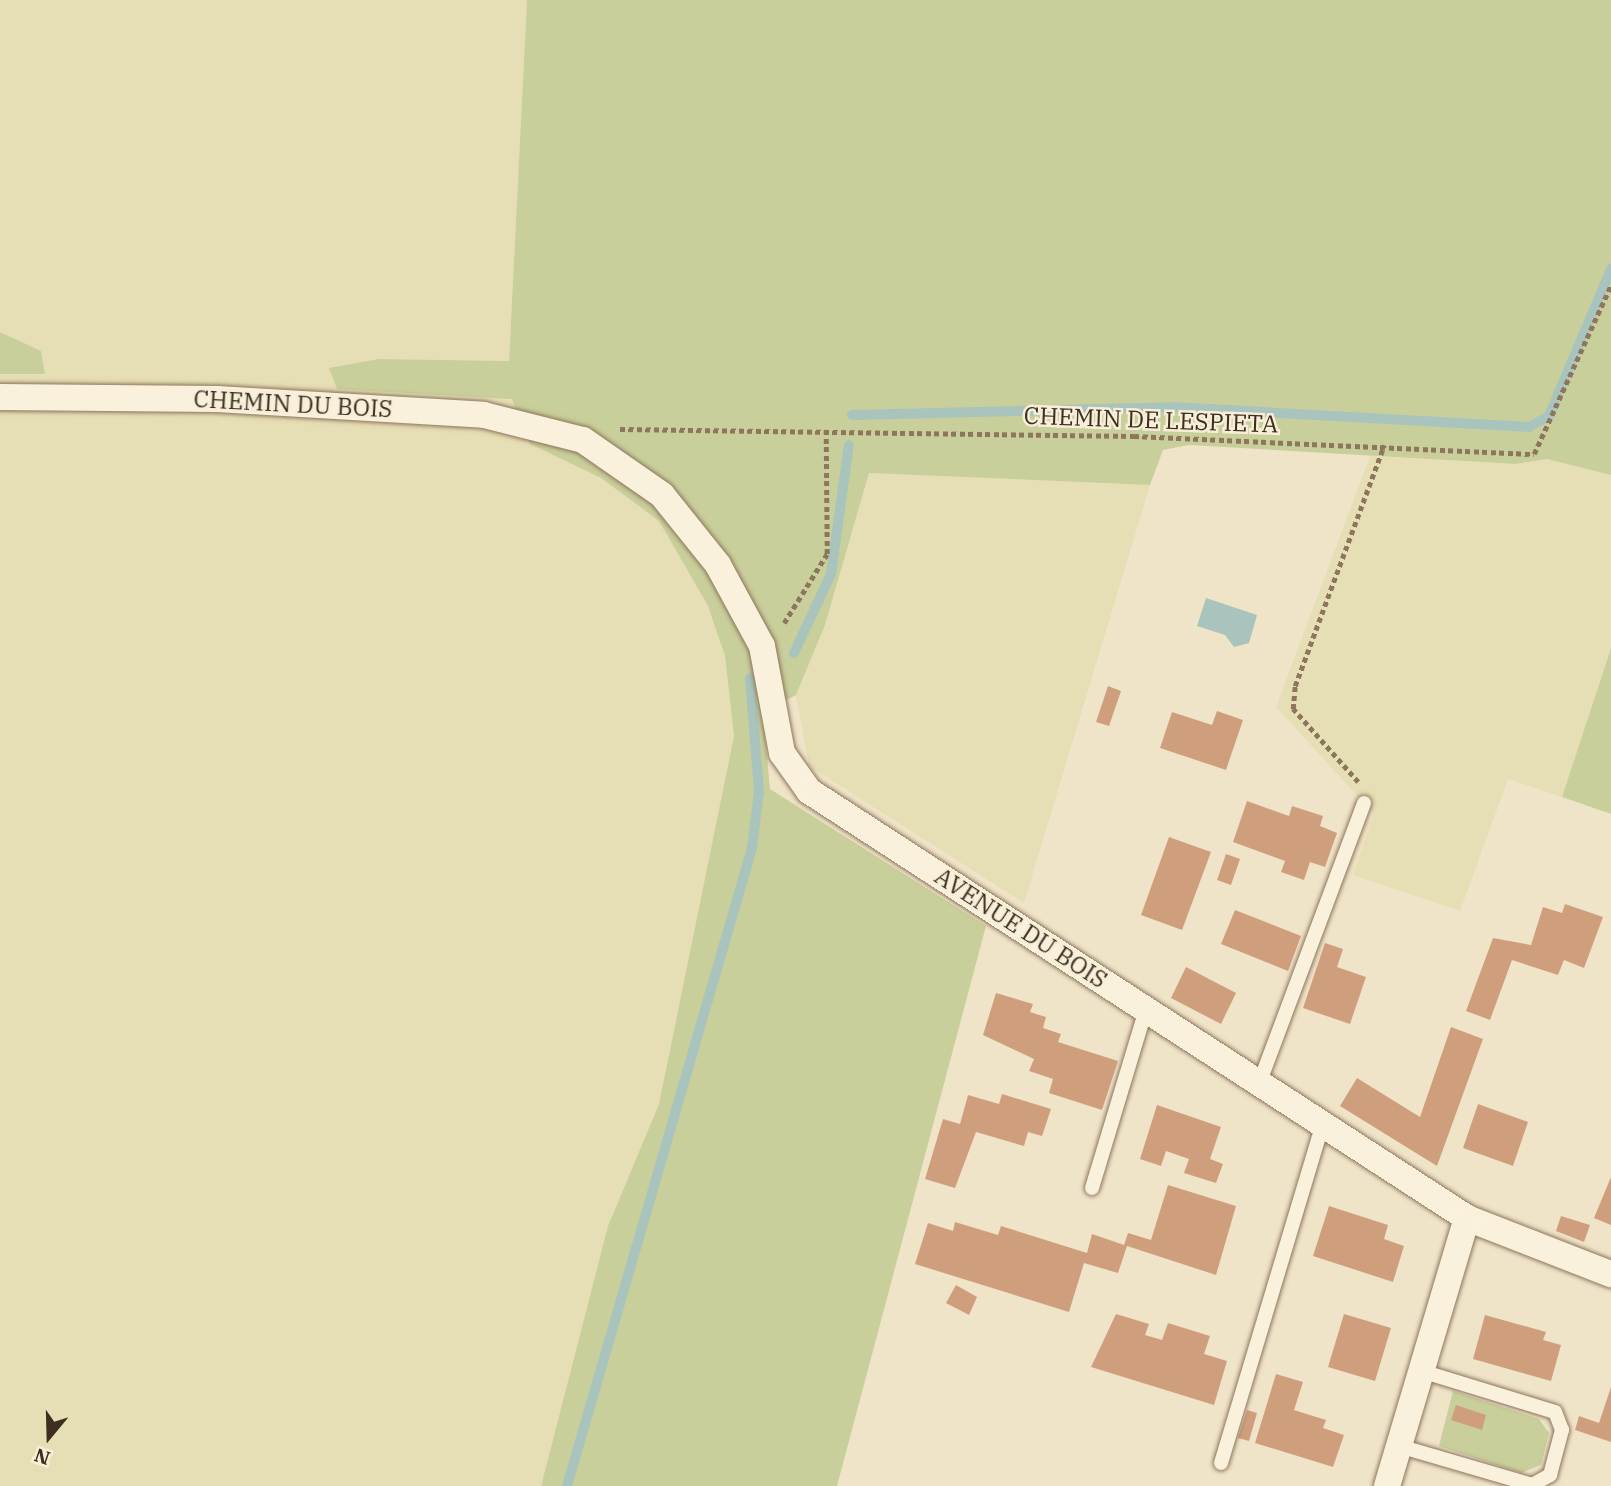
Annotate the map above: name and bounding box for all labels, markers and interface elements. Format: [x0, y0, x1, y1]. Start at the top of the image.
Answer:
street label: CHEMIN DU BOIS [193, 384, 393, 424]
street label: CHEMIN DE LESPIETA [1023, 401, 1279, 439]
street label: AVENUE DU BOIS [929, 862, 1113, 994]
north arrow [14, 1402, 84, 1472]
text: N [31, 1443, 53, 1471]

